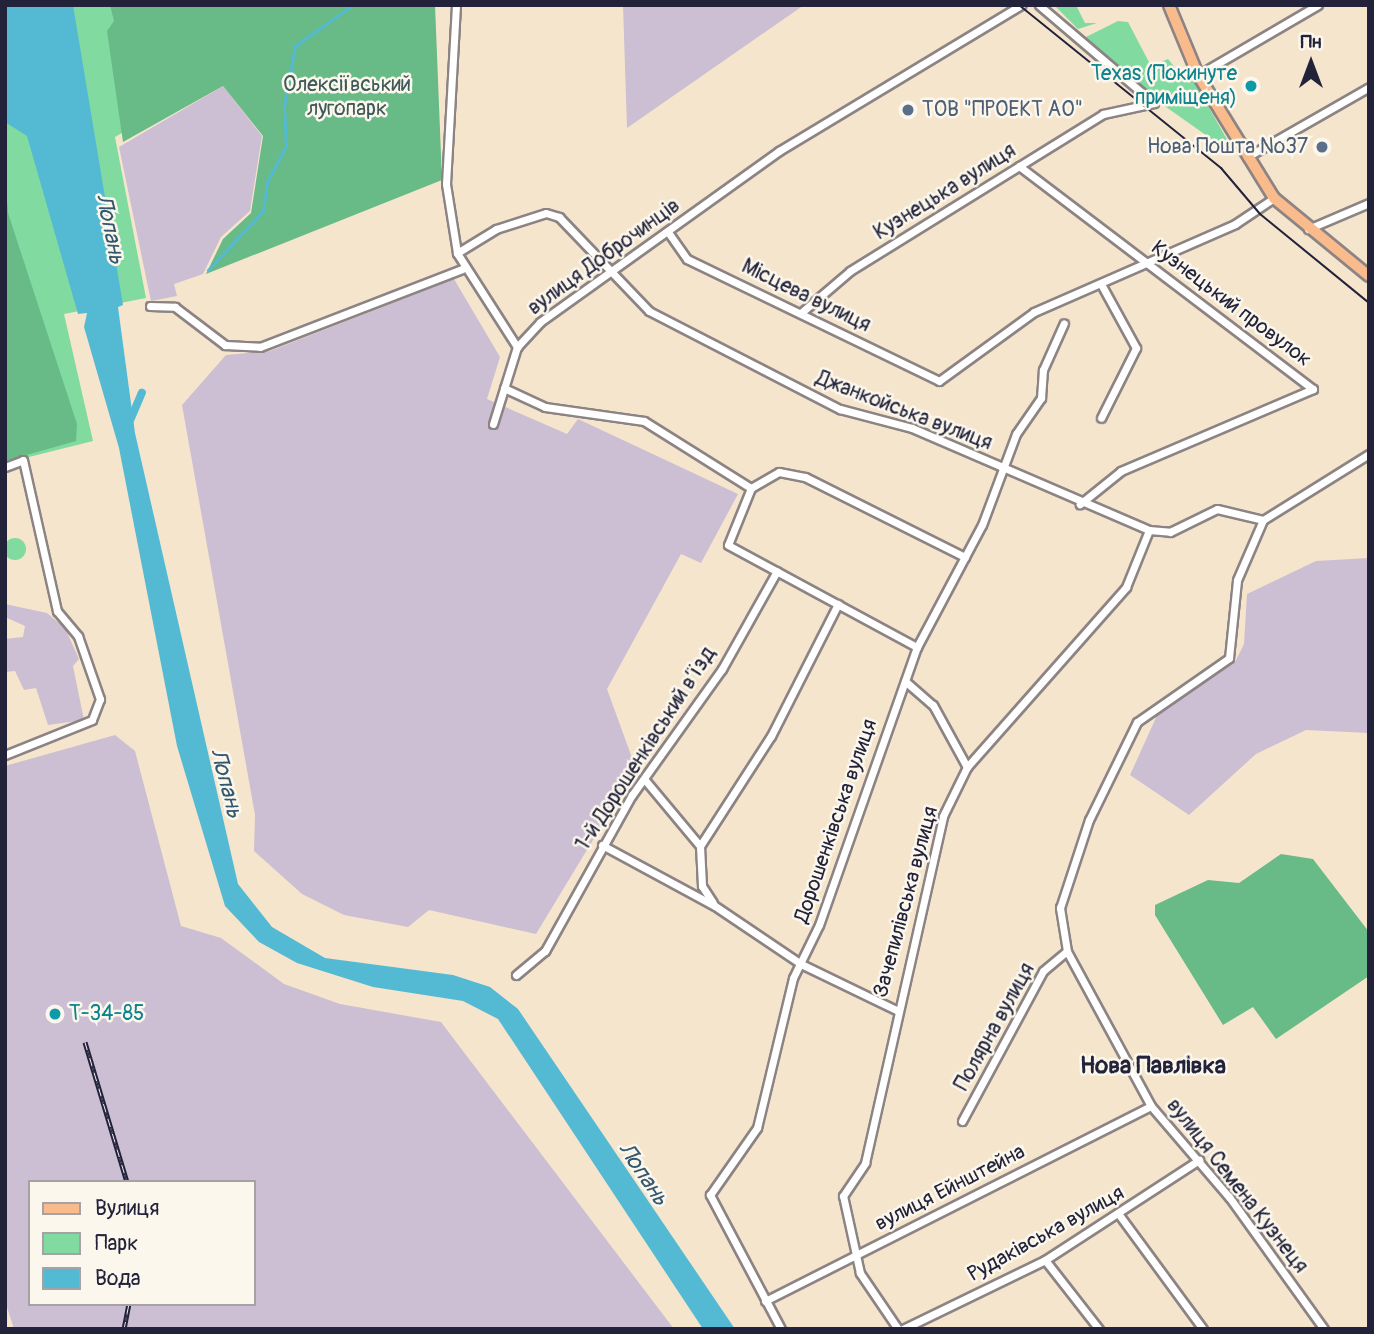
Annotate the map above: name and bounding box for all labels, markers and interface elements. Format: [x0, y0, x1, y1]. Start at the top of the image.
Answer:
north arrow [1276, 28, 1346, 98]
text: Пн [1301, 30, 1321, 54]
place label: Texas (Покинуте приміщеня) [1091, 61, 1237, 111]
park label: Олексіївський лугопарк [283, 72, 411, 122]
marker: Texas (Покинуте приміщеня) [1243, 78, 1259, 94]
place label: ТОВ "ПРОЕКТ АО" [922, 97, 1083, 123]
marker: ТОВ "ПРОЕКТ АО" [900, 102, 916, 118]
place label: Нова Пошта №37 [1147, 134, 1308, 160]
street label: Кузнецька вулиця [869, 138, 1021, 246]
marker: Нова Пошта №37 [1314, 139, 1330, 155]
water label: Лопань [89, 192, 131, 266]
street label: вулиця Доброчинців [523, 193, 685, 321]
street label: Кузнецький провулок [1146, 236, 1316, 372]
street label: Місцева вулиця [737, 254, 875, 338]
street label: Джанкойська вулиця [812, 366, 996, 456]
street label: 1-й Дорошенківський в’їзд [571, 642, 721, 856]
street label: Дорошенківська вулиця [789, 716, 883, 926]
water label: Лопань [204, 745, 248, 821]
street label: Зачепилівська вулиця [868, 804, 944, 1000]
street label: Полярна вулиця [950, 959, 1040, 1095]
place label: Т-34-85 [69, 1001, 144, 1027]
marker: Т-34-85 [47, 1006, 63, 1022]
district label: Нова Павлівка [1080, 1052, 1226, 1080]
street label: вулиця Семена Кузнеця [1161, 1094, 1313, 1278]
water label: Лопань [612, 1137, 674, 1211]
street label: вулиця Ейнштейна [871, 1139, 1029, 1237]
legend [28, 1180, 256, 1306]
street label: Рудаківська вулиця [963, 1181, 1129, 1287]
text: Вулиця [95, 1195, 159, 1222]
text: Парк [95, 1230, 138, 1257]
text: Вода [95, 1265, 141, 1292]

